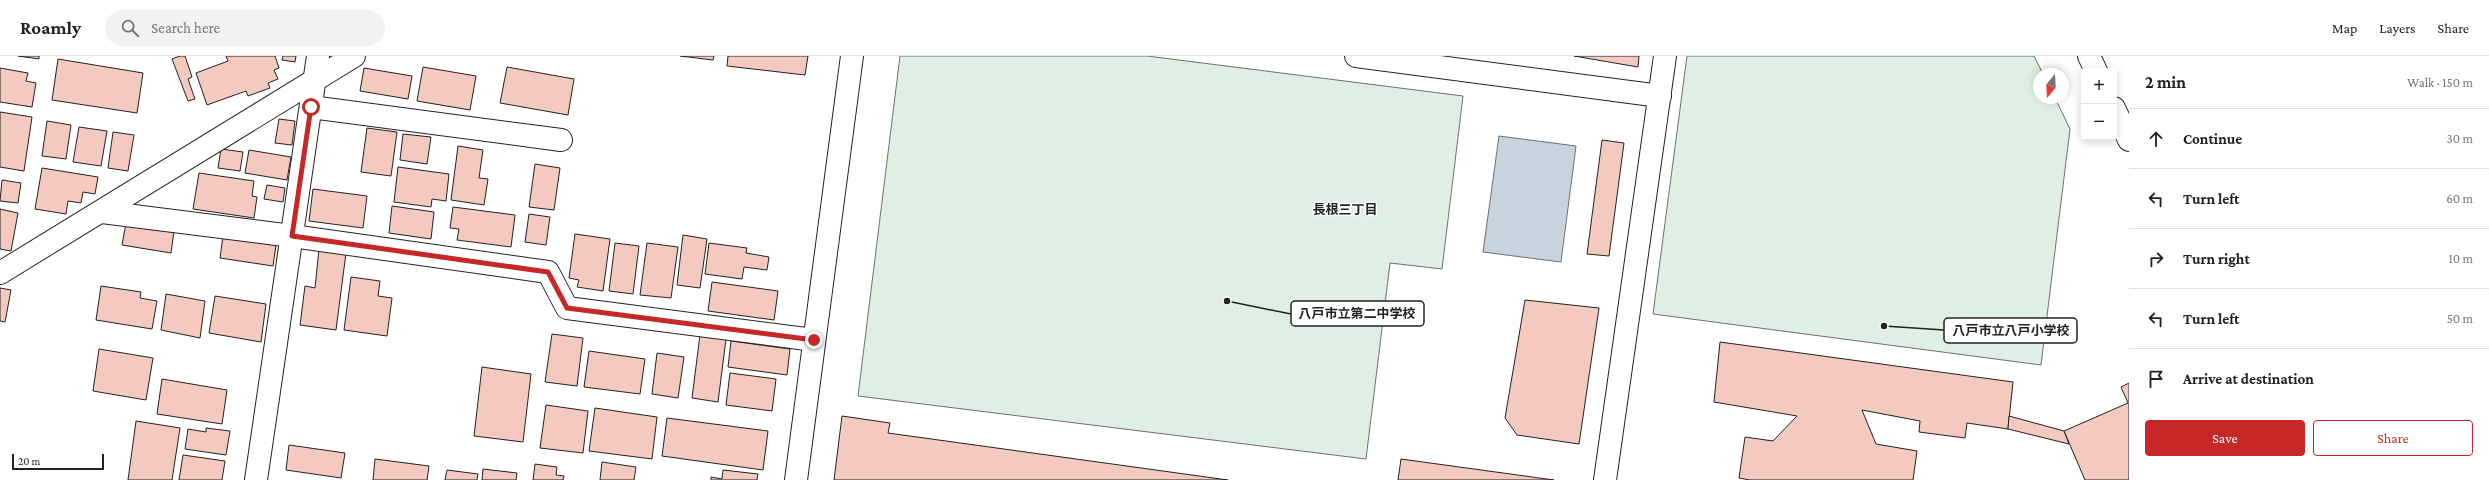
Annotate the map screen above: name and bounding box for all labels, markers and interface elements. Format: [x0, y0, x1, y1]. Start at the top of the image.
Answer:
search box [105, 10, 385, 46]
text: Roamly [20, 17, 81, 38]
icon: search [119, 17, 141, 39]
text: Search here [151, 20, 220, 36]
text: Map [2332, 20, 2357, 36]
text: Layers [2379, 20, 2416, 36]
text: Share [2438, 20, 2469, 36]
north arrow [2033, 68, 2069, 104]
map controls [2081, 68, 2117, 140]
button: + [2081, 68, 2117, 104]
text: 2 min [2145, 73, 2186, 92]
text: Walk · 150 m [2407, 75, 2473, 90]
route start [302, 98, 320, 116]
button: − [2081, 104, 2117, 140]
icon: ahead [2145, 128, 2167, 150]
text: Continue [2183, 131, 2242, 147]
text: 30 m [2447, 131, 2473, 146]
icon: left [2145, 188, 2167, 210]
text: Turn left [2183, 191, 2239, 207]
text: 60 m [2446, 191, 2473, 206]
district label: 長根三丁目 [1312, 202, 1378, 217]
icon: right [2145, 248, 2167, 270]
text: Turn right [2183, 251, 2250, 267]
text: 10 m [2448, 251, 2473, 266]
callout: 八戸市立第二中学校 [1291, 301, 1424, 326]
text: 八戸市立第二中学校 [1298, 306, 1416, 321]
icon: left [2145, 308, 2167, 330]
text: Turn left [2183, 311, 2239, 327]
text: 50 m [2447, 311, 2473, 326]
callout: 八戸市立八戸小学校 [1944, 318, 2077, 343]
text: 八戸市立八戸小学校 [1952, 323, 2070, 338]
route end [805, 331, 823, 349]
icon: arrive [2145, 368, 2167, 390]
text: Arrive at destination [2183, 371, 2314, 387]
button: Save [2145, 420, 2305, 456]
button: Share [2313, 420, 2473, 456]
scale bar [12, 452, 104, 471]
text: 20 m [18, 455, 40, 467]

